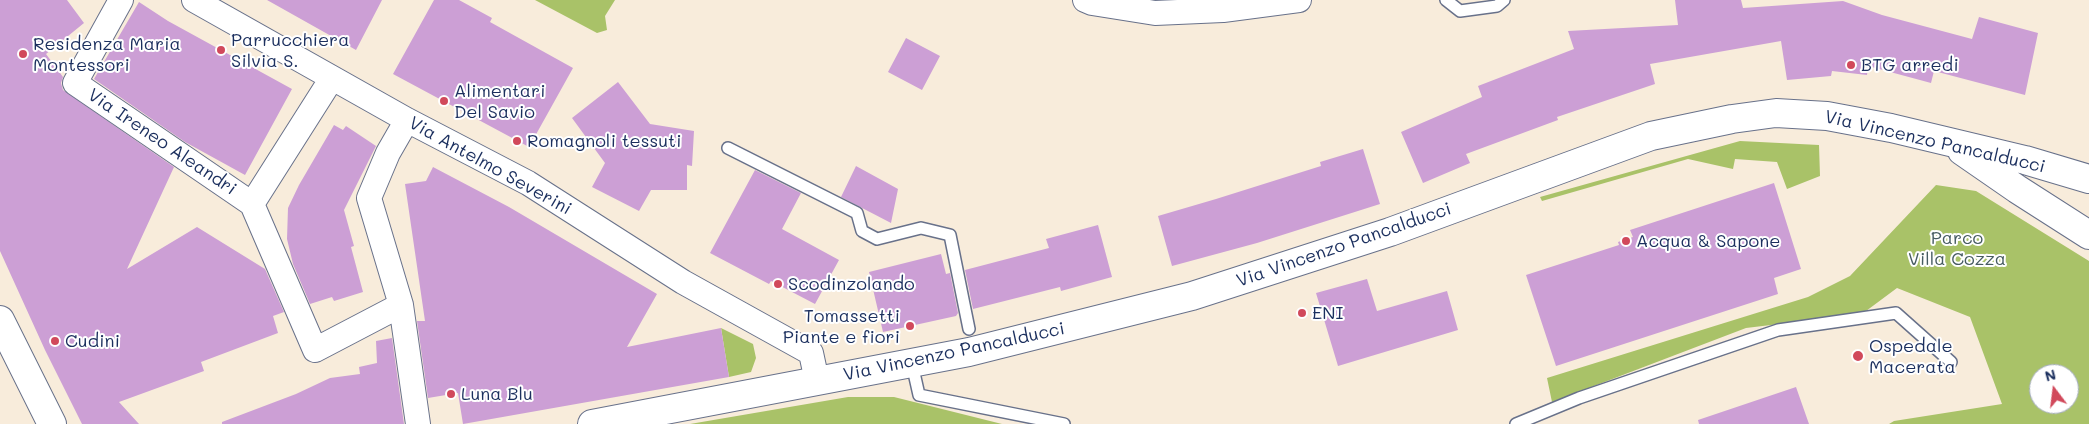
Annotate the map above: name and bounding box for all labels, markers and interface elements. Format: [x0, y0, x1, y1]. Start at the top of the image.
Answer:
place label: Parrucchiera Silvia S. [231, 29, 349, 72]
place label: Residenza Maria Montessori [33, 33, 181, 76]
marker: Parrucchiera Silvia S. [215, 44, 227, 56]
marker: Residenza Maria Montessori [17, 48, 29, 60]
place label: BTG arredi [1861, 54, 1959, 76]
marker: BTG arredi [1845, 59, 1857, 71]
place label: Alimentari Del Savio [454, 80, 546, 122]
street label: Via Ireneo Aleandri [83, 84, 241, 200]
marker: Alimentari Del Savio [438, 95, 450, 107]
street label: Via Vincenzo Pancalducci [1823, 106, 2047, 178]
street label: Via Antelmo Severini [405, 112, 575, 220]
place label: Romagnoli tessuti [527, 130, 681, 152]
marker: Romagnoli tessuti [511, 135, 523, 147]
street label: Via Vincenzo Pancalducci [1234, 198, 1454, 292]
park label: Parco Villa Cozza [1908, 227, 2006, 270]
place label: Acqua & Sapone [1636, 230, 1780, 252]
marker: Acqua & Sapone [1620, 235, 1632, 247]
place label: Scodinzolando [788, 273, 915, 295]
marker: Scodinzolando [772, 278, 784, 290]
place label: ENI [1312, 302, 1343, 324]
place label: Tomassetti Piante e fiori [783, 305, 900, 348]
marker: ENI [1296, 307, 1308, 319]
street label: Via Vincenzo Pancalducci [841, 318, 1067, 386]
marker: Tomassetti Piante e fiori [904, 320, 916, 332]
place label: Cudini [65, 330, 120, 352]
marker: Cudini [49, 335, 61, 347]
place label: Ospedale Macerata [1869, 335, 1956, 378]
marker: Ospedale Macerata [1851, 349, 1865, 363]
north arrow [2029, 364, 2079, 414]
text: N [2043, 364, 2058, 386]
place label: Luna Blu [461, 383, 533, 405]
marker: Luna Blu [445, 388, 457, 400]

